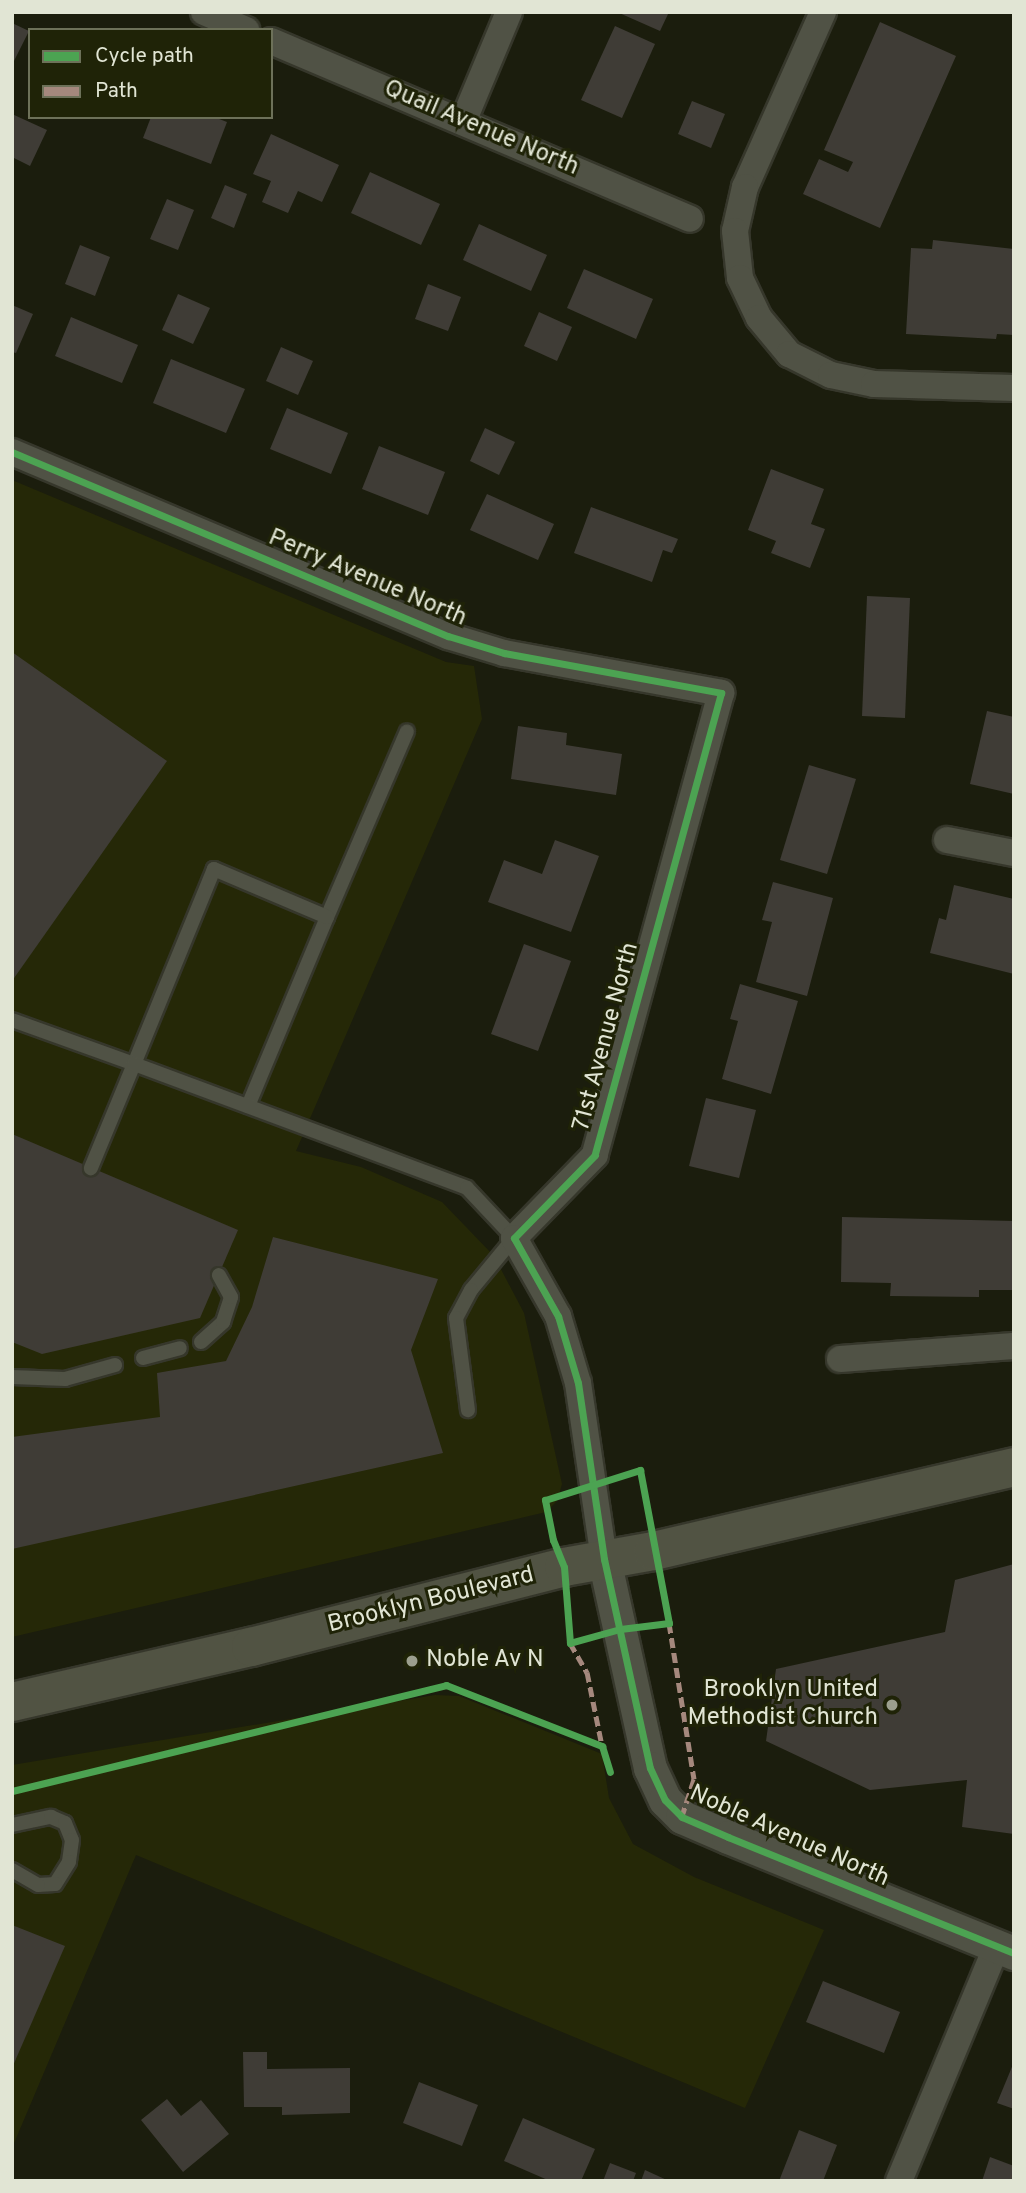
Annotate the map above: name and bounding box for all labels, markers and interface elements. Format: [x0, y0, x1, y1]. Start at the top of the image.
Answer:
legend [28, 28, 273, 119]
text: Cycle path [95, 43, 194, 70]
street label: Quail Avenue North [379, 75, 583, 183]
text: Path [95, 78, 138, 105]
street label: Perry Avenue North [263, 524, 471, 634]
street label: 71st Avenue North [568, 939, 646, 1135]
street label: Brooklyn Boulevard [325, 1561, 537, 1641]
place label: Noble Av N [426, 1647, 545, 1675]
marker: Noble Av N [404, 1653, 420, 1669]
place label: Brooklyn United Methodist Church [687, 1677, 878, 1733]
marker: Brooklyn United Methodist Church [884, 1697, 900, 1713]
street label: Noble Avenue North [684, 1780, 894, 1894]

